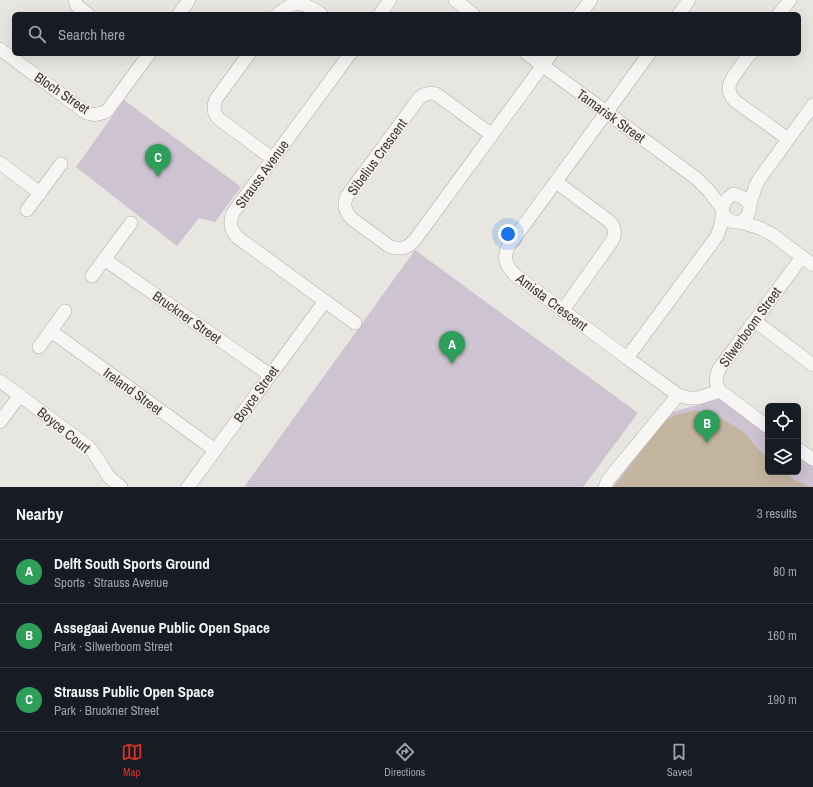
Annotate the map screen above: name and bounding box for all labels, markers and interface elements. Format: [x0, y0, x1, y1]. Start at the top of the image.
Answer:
search box [12, 12, 801, 56]
icon: search [26, 23, 48, 45]
text: Search here [58, 24, 125, 45]
street label: Bloch Street [31, 68, 93, 118]
street label: Tamarisk Street [573, 85, 649, 147]
street label: Sibelius Crescent [343, 115, 411, 199]
street label: Strauss Avenue [231, 136, 293, 212]
pin: C [145, 144, 171, 177]
your location [498, 224, 518, 244]
street label: Amista Crescent [512, 269, 591, 335]
street label: Silwerboom Street [715, 284, 785, 370]
street label: Bruckner Street [149, 287, 225, 347]
pin: A [439, 331, 465, 364]
street label: Boyce Street [229, 362, 283, 426]
street label: Ireland Street [100, 363, 166, 419]
street label: Boyce Court [34, 403, 94, 457]
map controls [765, 403, 801, 475]
button: locate [765, 403, 801, 439]
pin: B [694, 410, 720, 443]
button: layers [765, 439, 801, 475]
text: Nearby [16, 502, 63, 525]
text: 3 results [757, 505, 797, 522]
text: Delft South Sports Ground [54, 553, 210, 574]
text: A [25, 563, 33, 580]
text: 80 m [773, 563, 797, 580]
text: Sports · Strauss Avenue [54, 574, 168, 591]
text: Assegaai Avenue Public Open Space [54, 617, 270, 638]
text: B [25, 627, 33, 644]
text: 160 m [767, 627, 797, 644]
text: Park · Silwerboom Street [54, 638, 173, 655]
text: Strauss Public Open Space [54, 681, 214, 702]
text: C [25, 691, 33, 708]
text: 190 m [767, 691, 797, 708]
text: Park · Bruckner Street [54, 702, 159, 719]
tab: Map [121, 741, 143, 779]
tab: Directions [384, 741, 425, 779]
tab: Saved [667, 741, 692, 779]

